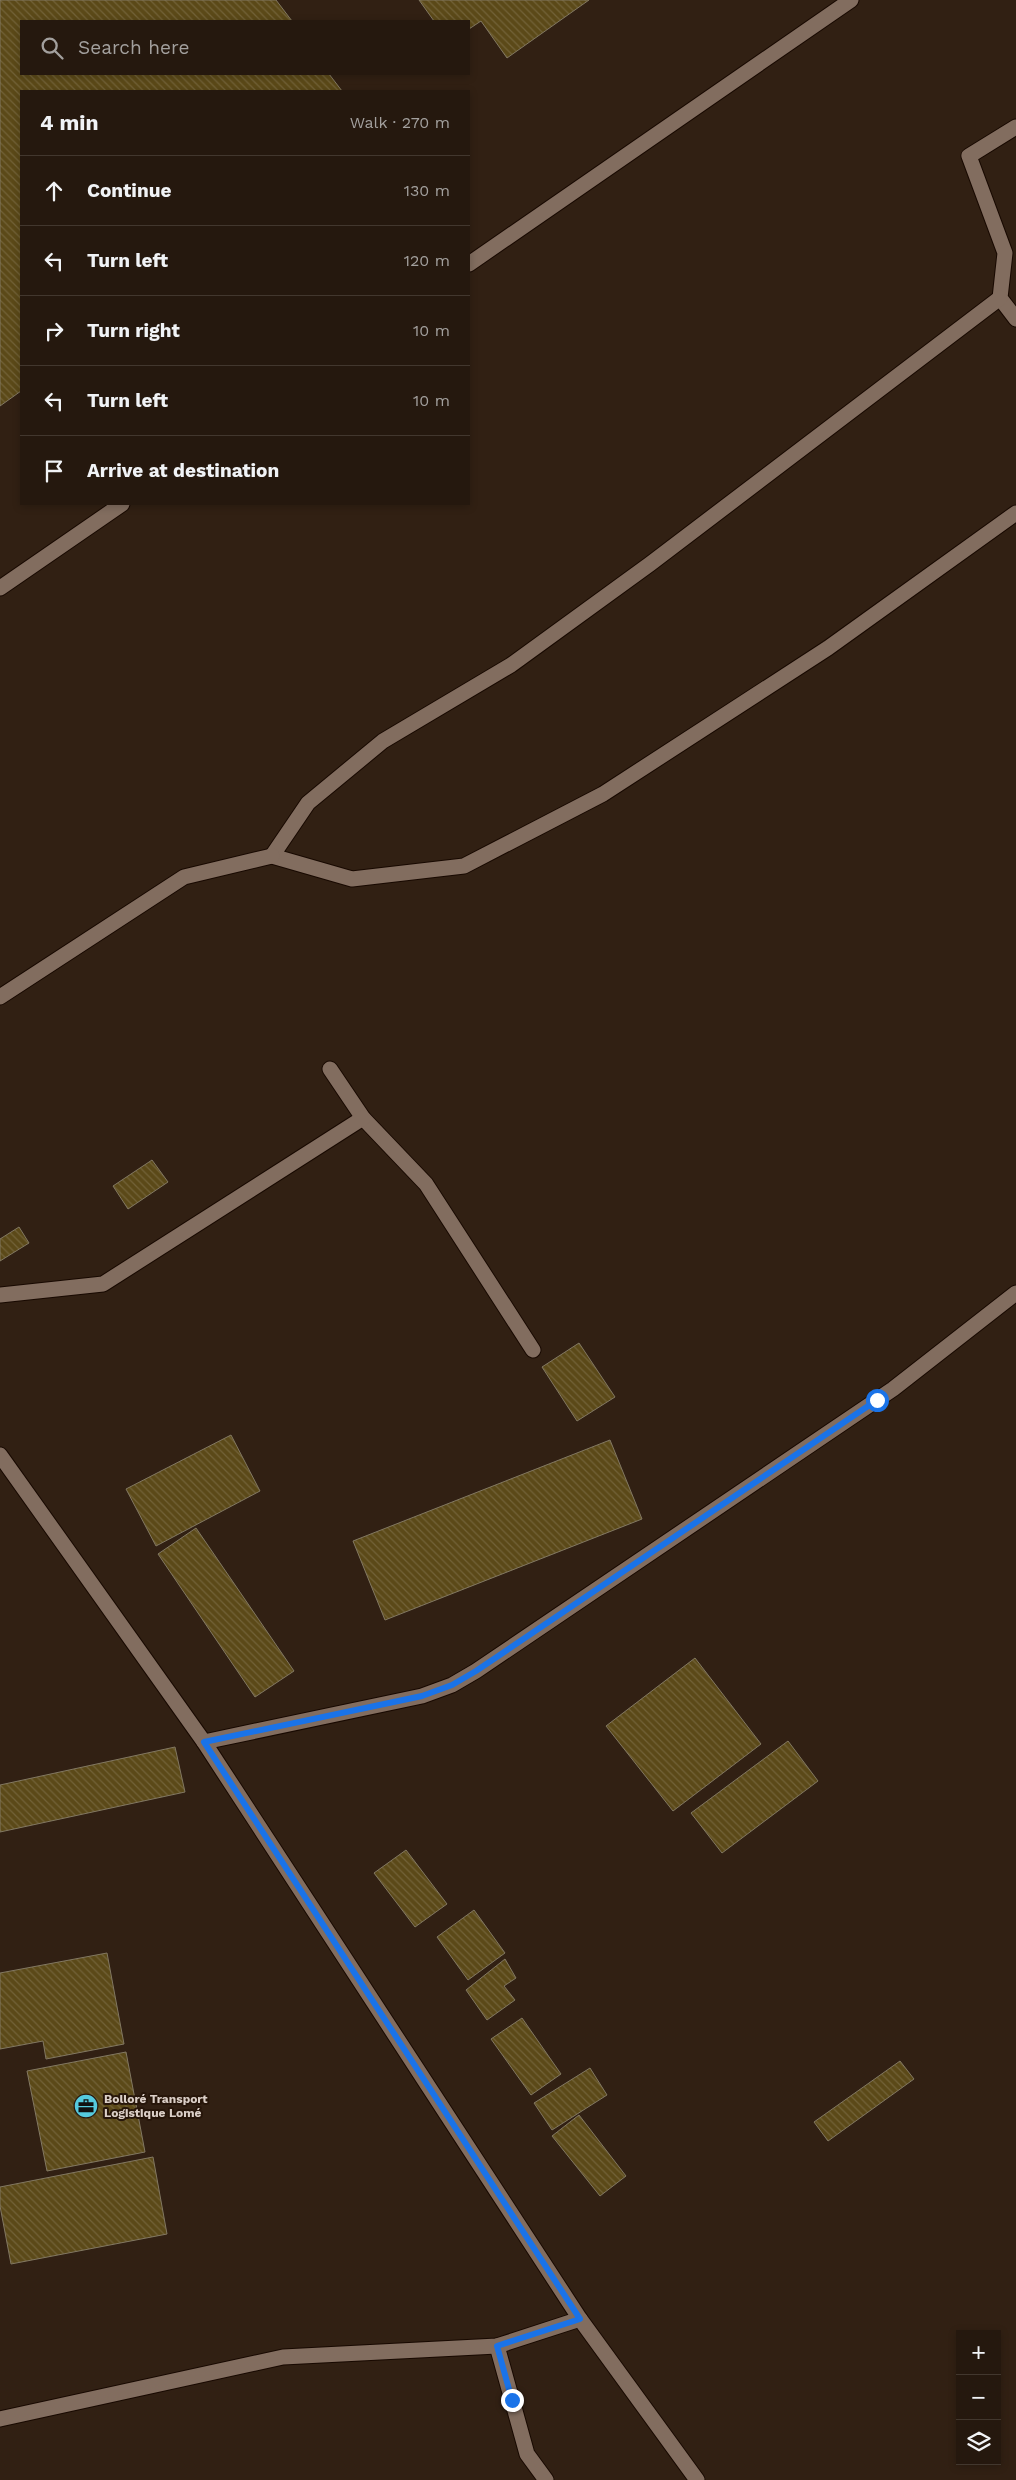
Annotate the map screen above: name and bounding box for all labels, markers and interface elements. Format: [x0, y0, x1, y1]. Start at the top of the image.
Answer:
search box [20, 20, 470, 75]
icon: search [38, 34, 66, 62]
text: Search here [78, 36, 189, 59]
text: 4 min [40, 110, 98, 135]
text: Walk · 270 m [350, 113, 450, 132]
icon: ahead [40, 177, 68, 205]
text: Continue [87, 179, 171, 202]
text: 130 m [404, 181, 450, 200]
icon: left [40, 247, 68, 275]
text: Turn left [87, 249, 168, 272]
text: 120 m [404, 251, 450, 270]
icon: right [40, 317, 68, 345]
text: Turn right [87, 319, 180, 342]
text: 10 m [413, 321, 450, 340]
icon: left [40, 387, 68, 415]
text: Turn left [87, 389, 168, 412]
text: 10 m [413, 391, 450, 410]
icon: arrive [40, 457, 68, 485]
text: Arrive at destination [87, 459, 279, 482]
route start [866, 1389, 889, 1412]
place label: Bolloré Transport Logistique Lomé [104, 2092, 208, 2120]
office icon: Bolloré Transport Logistique Lomé [73, 2093, 99, 2119]
map controls [956, 2330, 1001, 2465]
button: + [956, 2330, 1001, 2375]
button: − [956, 2375, 1001, 2420]
route end [501, 2389, 524, 2412]
button: layers [956, 2420, 1001, 2465]

